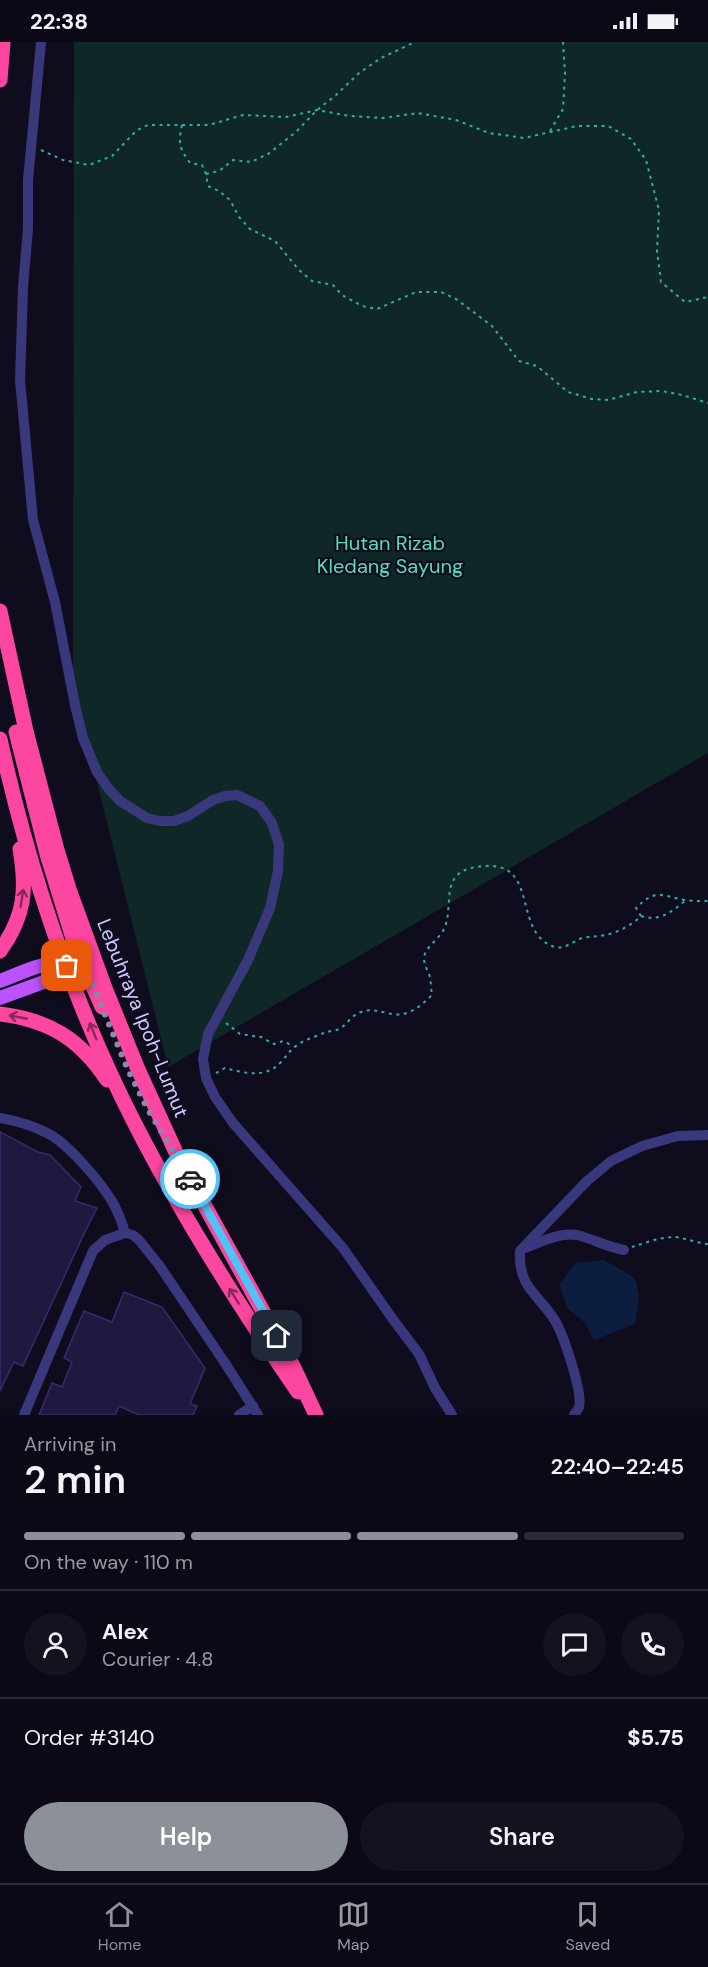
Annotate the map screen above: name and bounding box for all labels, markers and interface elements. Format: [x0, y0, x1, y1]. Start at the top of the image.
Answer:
text: 22:38 [30, 7, 88, 36]
park label: Hutan Rizab Kledang Sayung [317, 530, 463, 579]
one-way arrow [17, 888, 28, 908]
street label: Lebuhraya Ipoh-Lumut [91, 915, 195, 1121]
pin [41, 940, 92, 991]
icon: bag [50, 949, 83, 982]
one-way arrow [9, 1011, 29, 1022]
one-way arrow [87, 1023, 98, 1041]
courier [160, 1149, 220, 1209]
icon: car [174, 1163, 207, 1196]
one-way arrow [227, 1288, 239, 1305]
pin [251, 1310, 302, 1361]
icon: home [260, 1319, 293, 1352]
text: Arriving in [24, 1431, 116, 1457]
text: 22:40–22:45 [551, 1452, 684, 1481]
text: 2 min [24, 1454, 126, 1505]
text: On the way · 110 m [24, 1549, 193, 1575]
button: person [24, 1613, 87, 1676]
button: chat [543, 1613, 606, 1676]
button: phone [621, 1613, 684, 1676]
text: Alex [102, 1617, 149, 1646]
text: Courier · 4.8 [102, 1646, 213, 1672]
text: Order #3140 [24, 1723, 155, 1752]
text: $5.75 [627, 1723, 684, 1752]
button: Help [24, 1802, 348, 1871]
button: Share [360, 1802, 684, 1871]
tab: Home [98, 1898, 141, 1955]
tab: Map [337, 1898, 370, 1955]
tab: Saved [565, 1898, 610, 1955]

